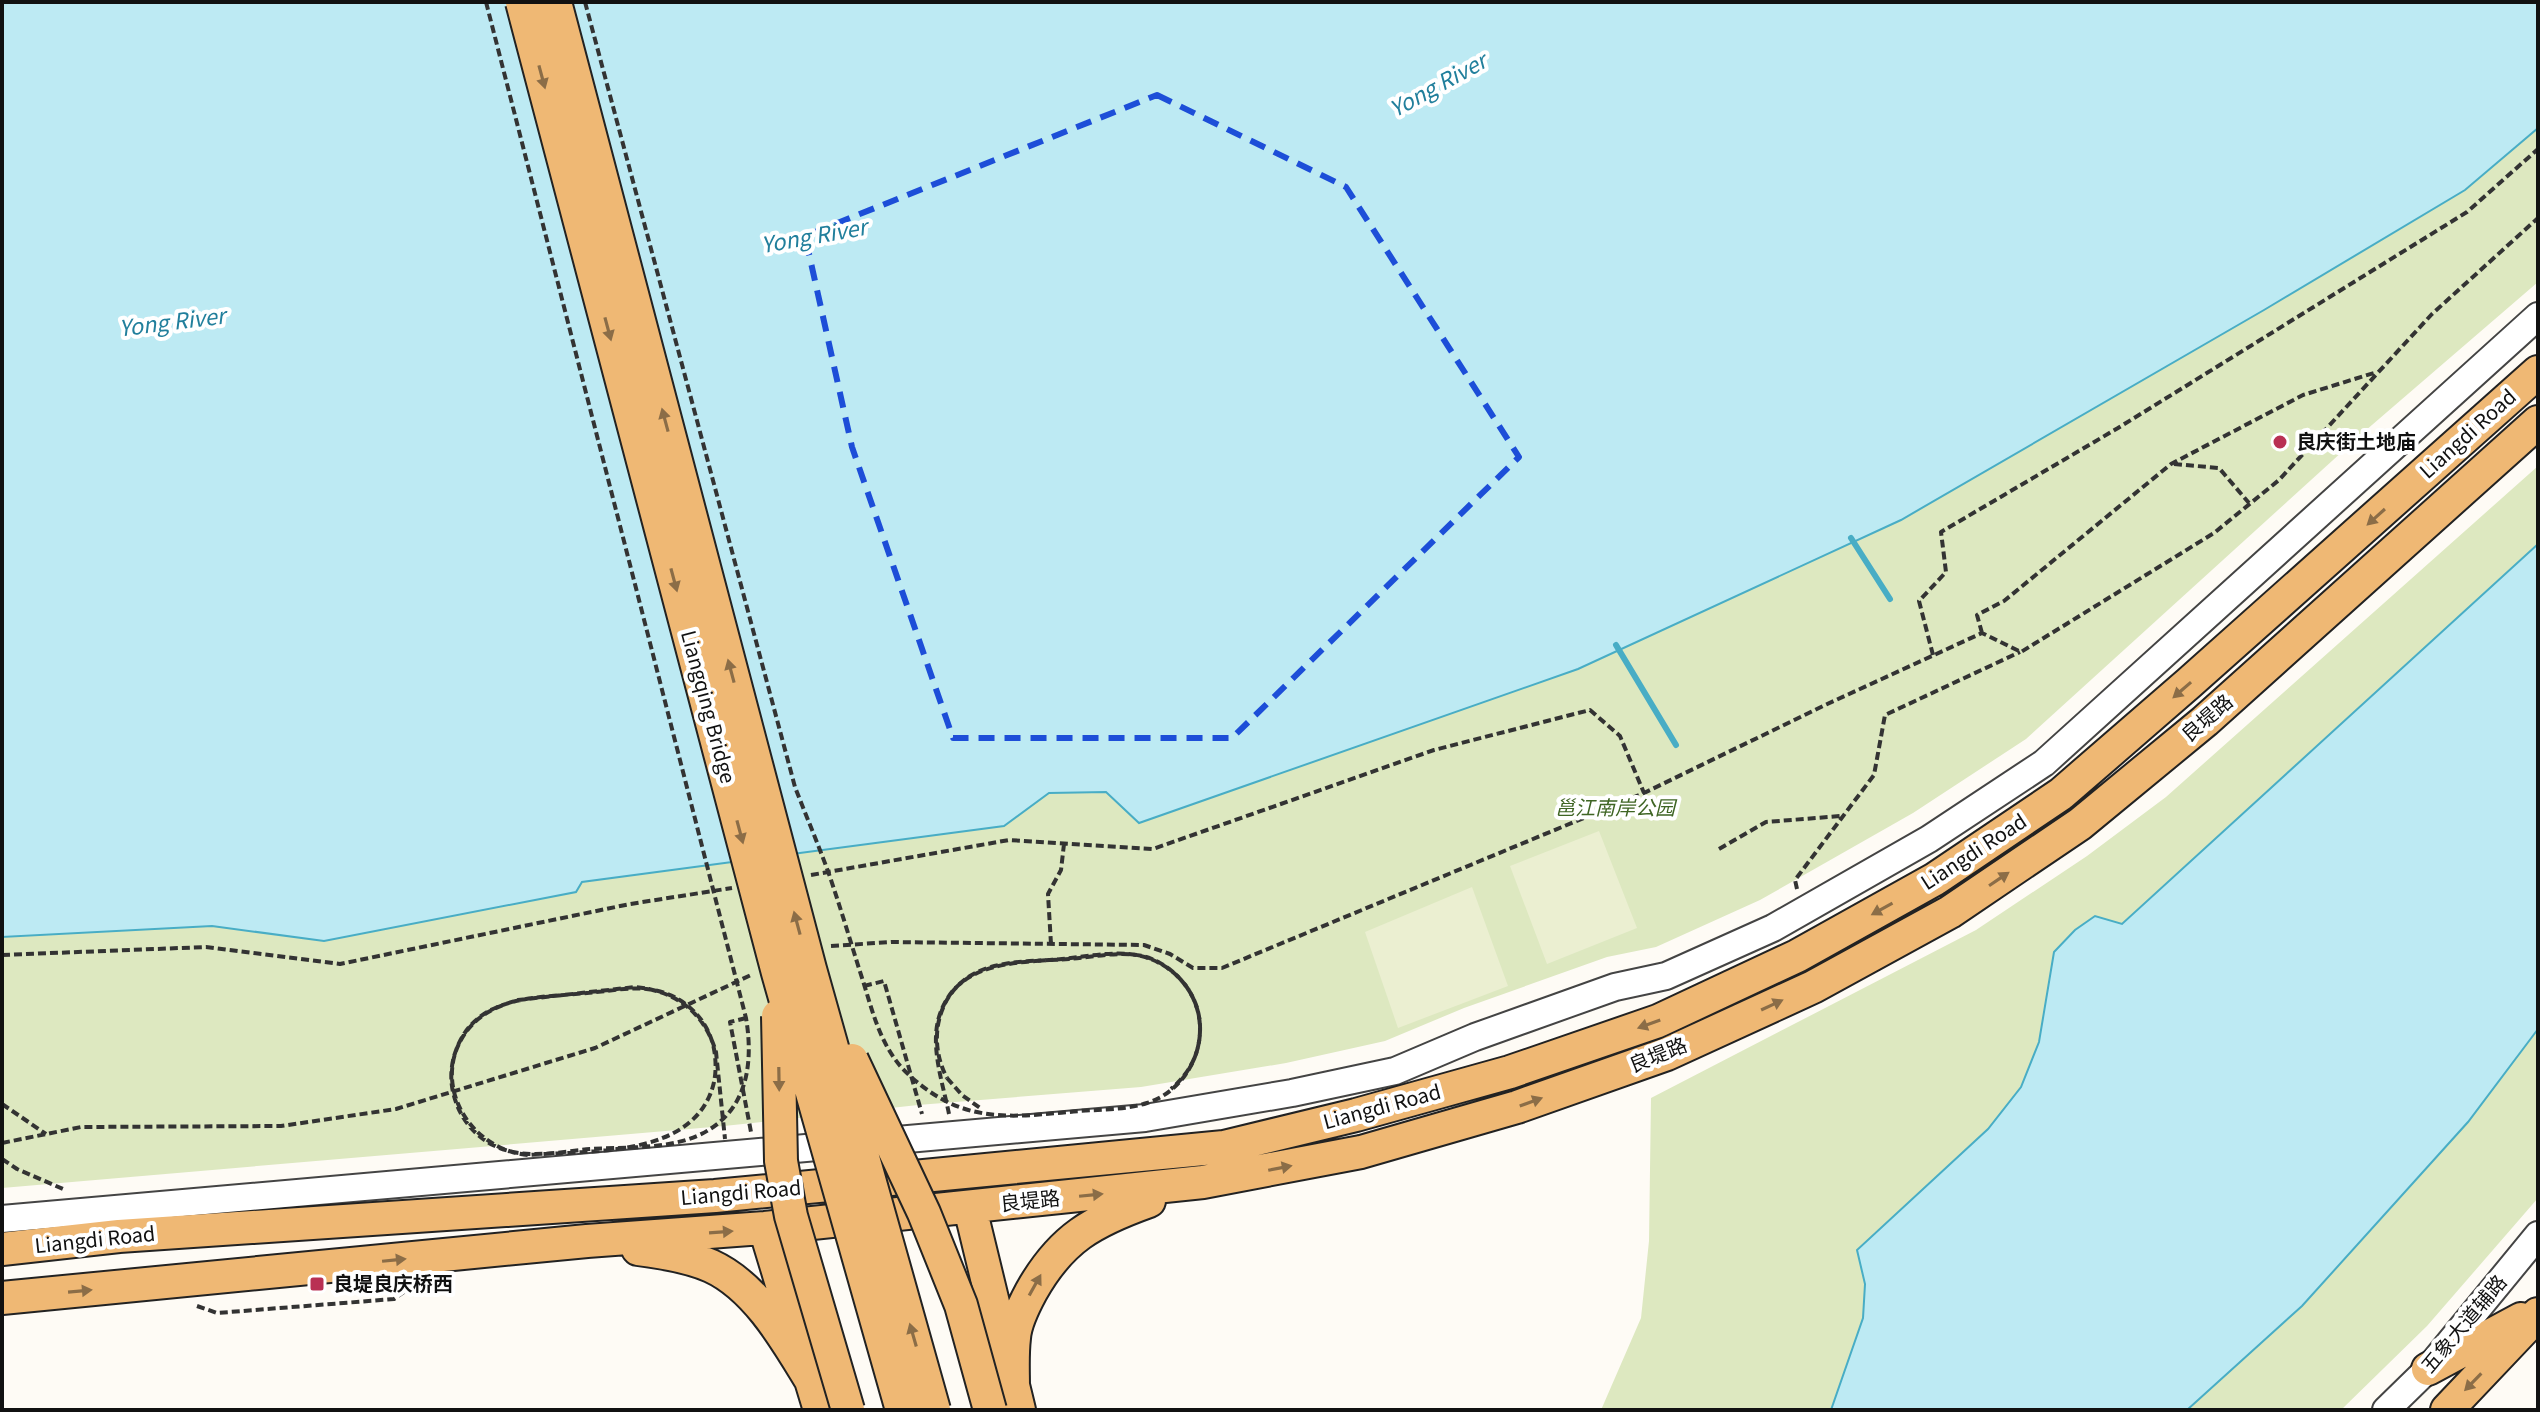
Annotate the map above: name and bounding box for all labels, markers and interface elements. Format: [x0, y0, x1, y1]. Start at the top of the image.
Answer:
water label: Yong River [1383, 42, 1494, 123]
one-way arrow [536, 66, 549, 90]
water label: Yong River [758, 208, 872, 259]
water label: Yong River [117, 297, 230, 342]
one-way arrow [603, 316, 615, 341]
street label: Liangdi Road [2412, 382, 2522, 484]
one-way arrow [659, 407, 671, 432]
place label: 良庆街土地庙 [2296, 426, 2416, 455]
marker: 良庆街土地庙 [2271, 433, 2289, 451]
one-way arrow [2366, 508, 2385, 526]
one-way arrow [669, 568, 681, 593]
street label: Liangqing Bridge [675, 627, 744, 786]
one-way arrow [725, 659, 737, 684]
one-way arrow [2172, 681, 2192, 698]
street label: 良堤路 [2174, 686, 2238, 747]
park label: 邕江南岸公园 [1555, 792, 1678, 821]
street label: Liangdi Road [1915, 806, 2032, 896]
one-way arrow [735, 819, 747, 844]
one-way arrow [1989, 872, 2010, 887]
one-way arrow [1871, 902, 1893, 916]
one-way arrow [791, 910, 803, 935]
one-way arrow [1761, 998, 1784, 1012]
one-way arrow [1637, 1018, 1661, 1031]
street label: 良堤路 [1624, 1029, 1691, 1078]
one-way arrow [773, 1067, 786, 1092]
street label: Liangdi Road [1319, 1076, 1444, 1135]
one-way arrow [1520, 1095, 1544, 1108]
one-way arrow [1268, 1161, 1293, 1173]
street label: Liangdi Road [679, 1172, 802, 1211]
street label: 良堤路 [998, 1182, 1061, 1217]
one-way arrow [1079, 1188, 1104, 1201]
street label: Liangdi Road [33, 1218, 156, 1259]
one-way arrow [709, 1225, 734, 1238]
one-way arrow [382, 1254, 407, 1267]
place label: 良堤良庆桥西 [333, 1268, 453, 1297]
street label: 五象大道辅路 [2413, 1268, 2513, 1378]
one-way arrow [1028, 1274, 1041, 1297]
marker: 良堤良庆桥西 [308, 1275, 326, 1293]
one-way arrow [68, 1284, 93, 1297]
one-way arrow [907, 1322, 919, 1347]
one-way arrow [2464, 1372, 2483, 1391]

